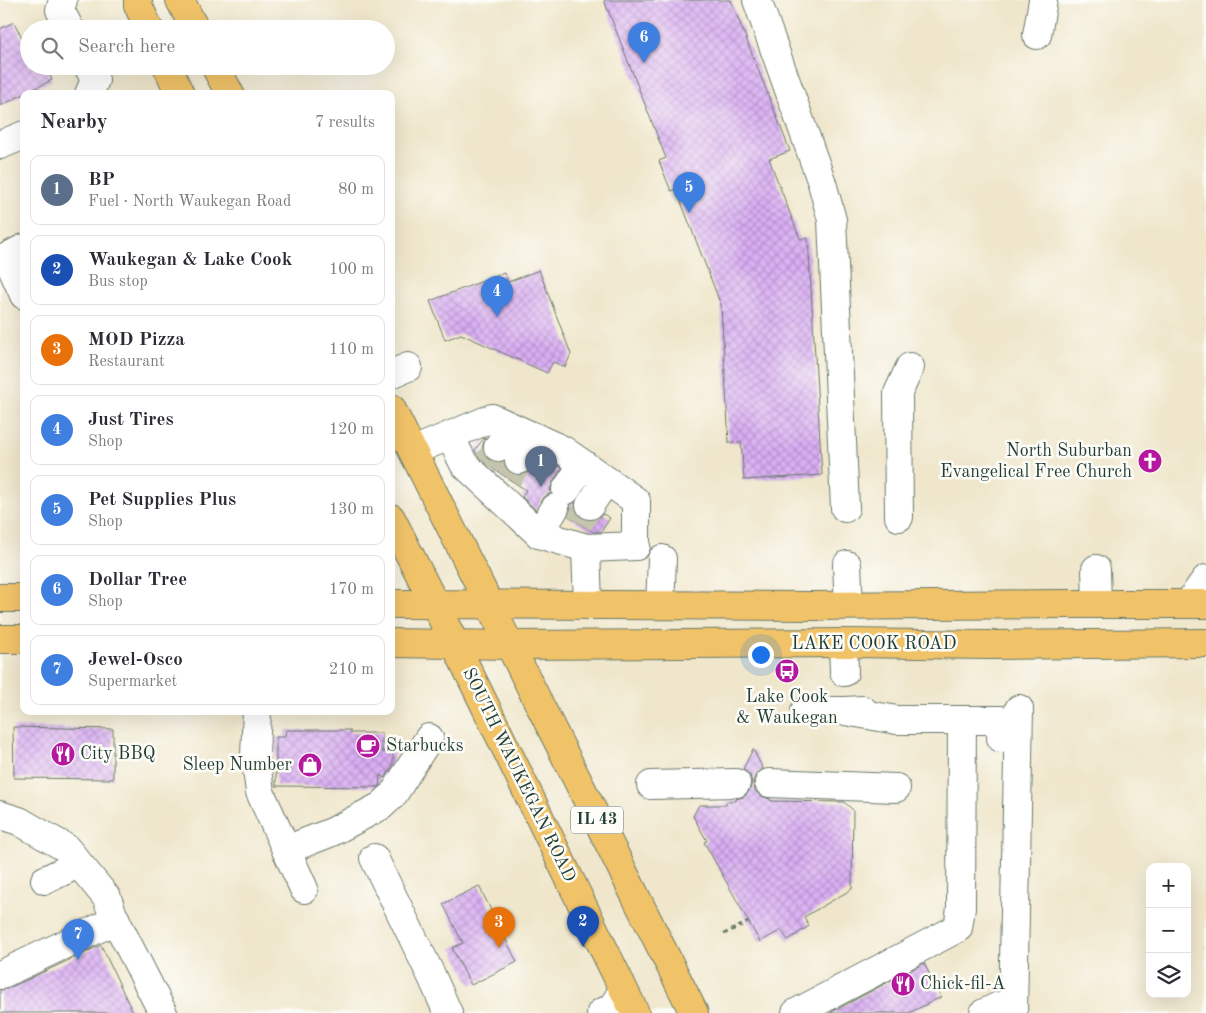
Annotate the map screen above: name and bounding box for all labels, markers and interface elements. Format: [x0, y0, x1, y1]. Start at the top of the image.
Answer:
search box [20, 20, 395, 75]
pin: 6 [628, 22, 660, 63]
icon: search [38, 34, 66, 62]
text: Search here [78, 38, 175, 57]
text: Nearby [40, 112, 108, 133]
text: 7 results [315, 115, 375, 131]
text: BP [88, 171, 115, 190]
pin: 5 [673, 172, 705, 213]
text: 1 [52, 182, 62, 198]
text: 80 m [338, 182, 374, 198]
text: Fuel · North Waukegan Road [88, 194, 291, 210]
text: Waukegan & Lake Cook [88, 251, 292, 270]
text: 2 [52, 262, 62, 278]
text: 100 m [329, 262, 374, 278]
text: Bus stop [88, 274, 148, 290]
pin: 4 [481, 276, 513, 317]
text: MOD Pizza [88, 331, 185, 350]
text: 3 [52, 342, 62, 358]
text: 110 m [329, 342, 374, 358]
text: Restaurant [88, 354, 165, 370]
text: Just Tires [88, 411, 174, 430]
text: 4 [52, 422, 62, 438]
text: 120 m [329, 422, 374, 438]
text: Shop [88, 434, 123, 450]
place label: North Suburban Evangelical Free Church [940, 442, 1132, 481]
pin: 1 [525, 446, 557, 487]
church icon: North Suburban Evangelical Free Church [1137, 448, 1163, 474]
text: Pet Supplies Plus [88, 491, 236, 510]
text: 5 [52, 502, 62, 518]
text: 130 m [329, 502, 374, 518]
text: Shop [88, 514, 123, 530]
text: Dollar Tree [88, 571, 187, 590]
text: 6 [52, 582, 62, 598]
text: 170 m [329, 582, 374, 598]
text: Shop [88, 594, 123, 610]
street label: LAKE COOK ROAD [792, 635, 957, 653]
your location [748, 642, 774, 668]
text: Jewel-Osco [88, 651, 183, 670]
bus stop icon: Lake Cook & Waukegan [774, 658, 800, 684]
text: 7 [52, 662, 62, 678]
text: 210 m [329, 662, 374, 678]
street label: SOUTH WAUKEGAN ROAD [459, 665, 579, 885]
text: Supermarket [88, 674, 177, 690]
place label: Lake Cook & Waukegan [736, 688, 838, 727]
cafe icon: Starbucks [355, 733, 381, 759]
place label: Starbucks [386, 737, 464, 755]
restaurant icon: City BBQ [50, 741, 76, 767]
place label: City BBQ [80, 745, 155, 763]
shop icon: Sleep Number [297, 752, 323, 778]
place label: Sleep Number [182, 756, 293, 774]
road number: IL 43 [571, 806, 623, 834]
map controls [1146, 863, 1191, 998]
button: + [1146, 863, 1191, 908]
pin: 2 [567, 906, 599, 947]
pin: 3 [483, 907, 515, 948]
button: − [1146, 908, 1191, 953]
pin: 7 [62, 919, 94, 960]
button: layers [1146, 953, 1191, 998]
restaurant icon: Chick-fil-A [890, 971, 916, 997]
place label: Chick-fil-A [920, 975, 1006, 993]

